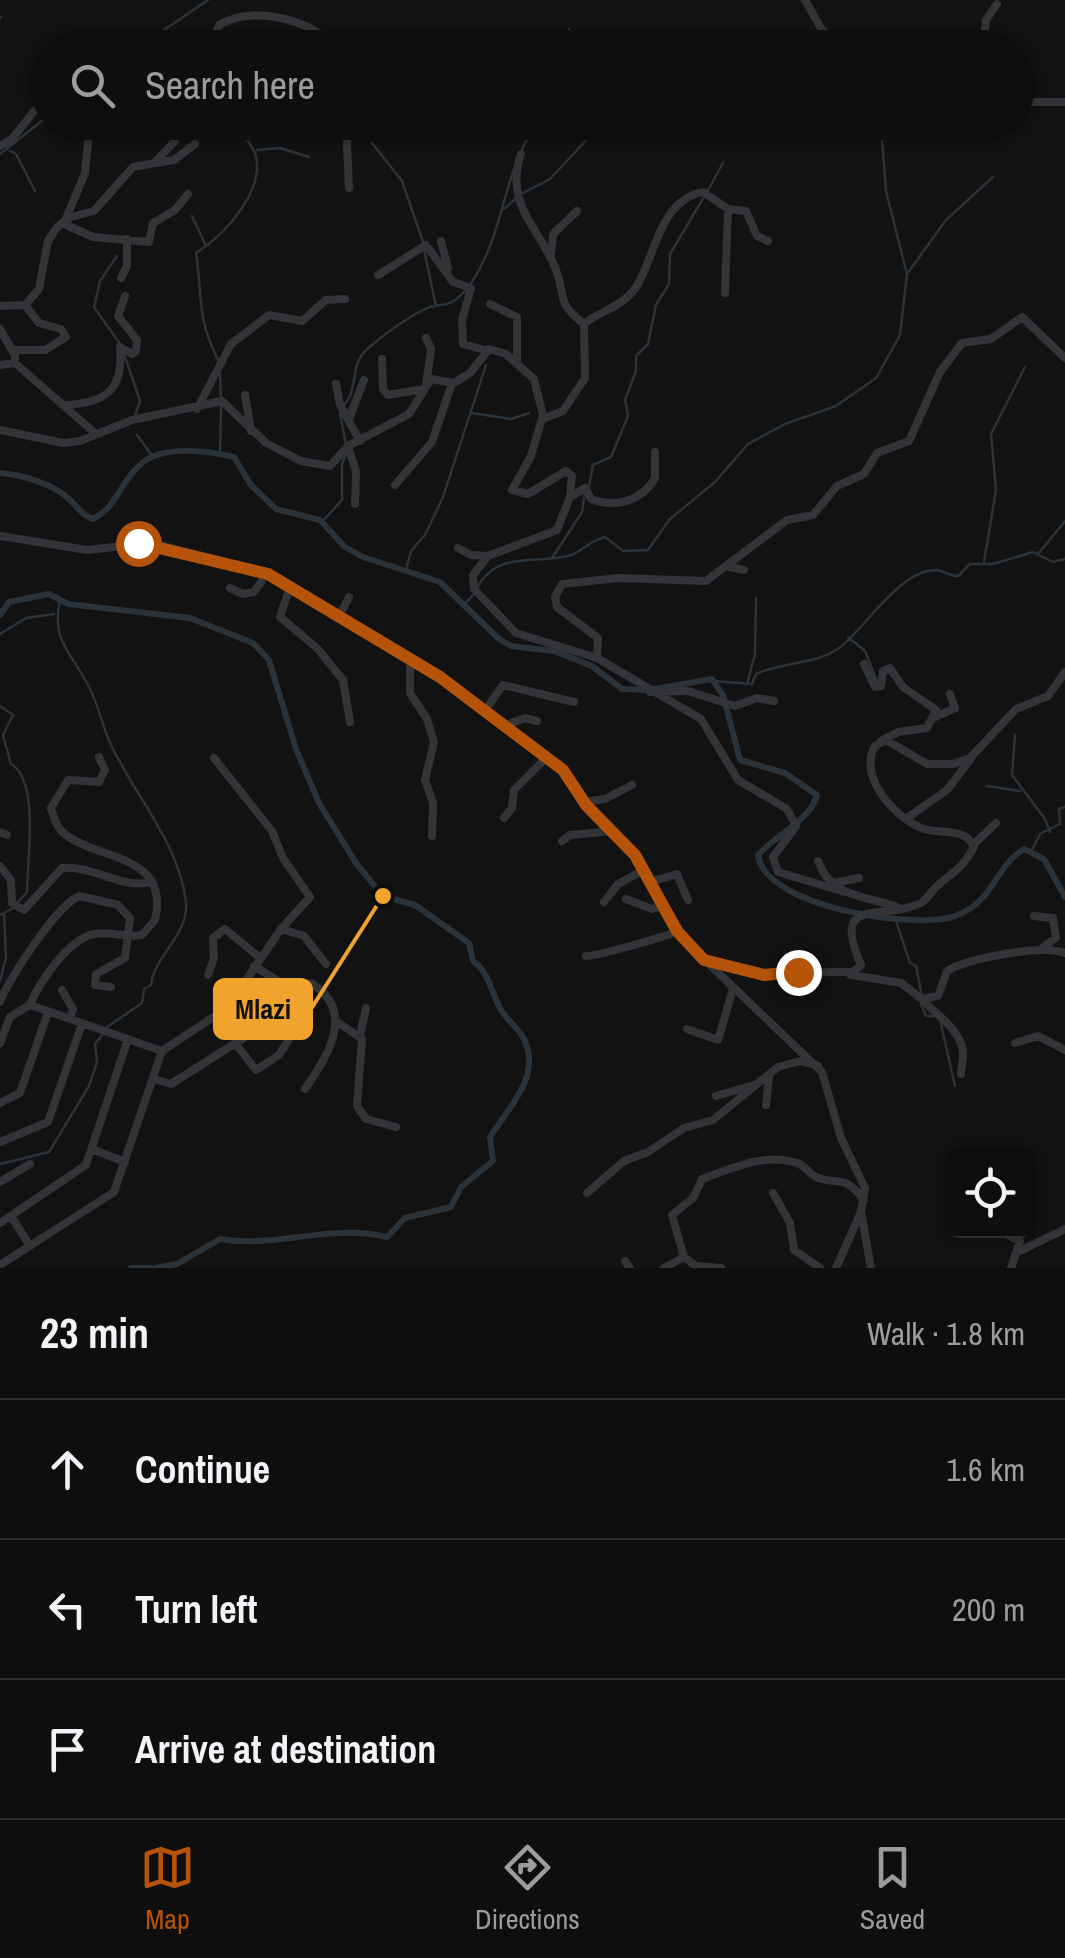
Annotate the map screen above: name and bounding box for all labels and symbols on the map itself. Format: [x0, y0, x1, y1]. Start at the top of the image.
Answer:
route start [116, 521, 162, 567]
route end [776, 950, 822, 996]
callout: Mlazi [215, 980, 311, 1038]
text: Mlazi [235, 990, 291, 1028]

